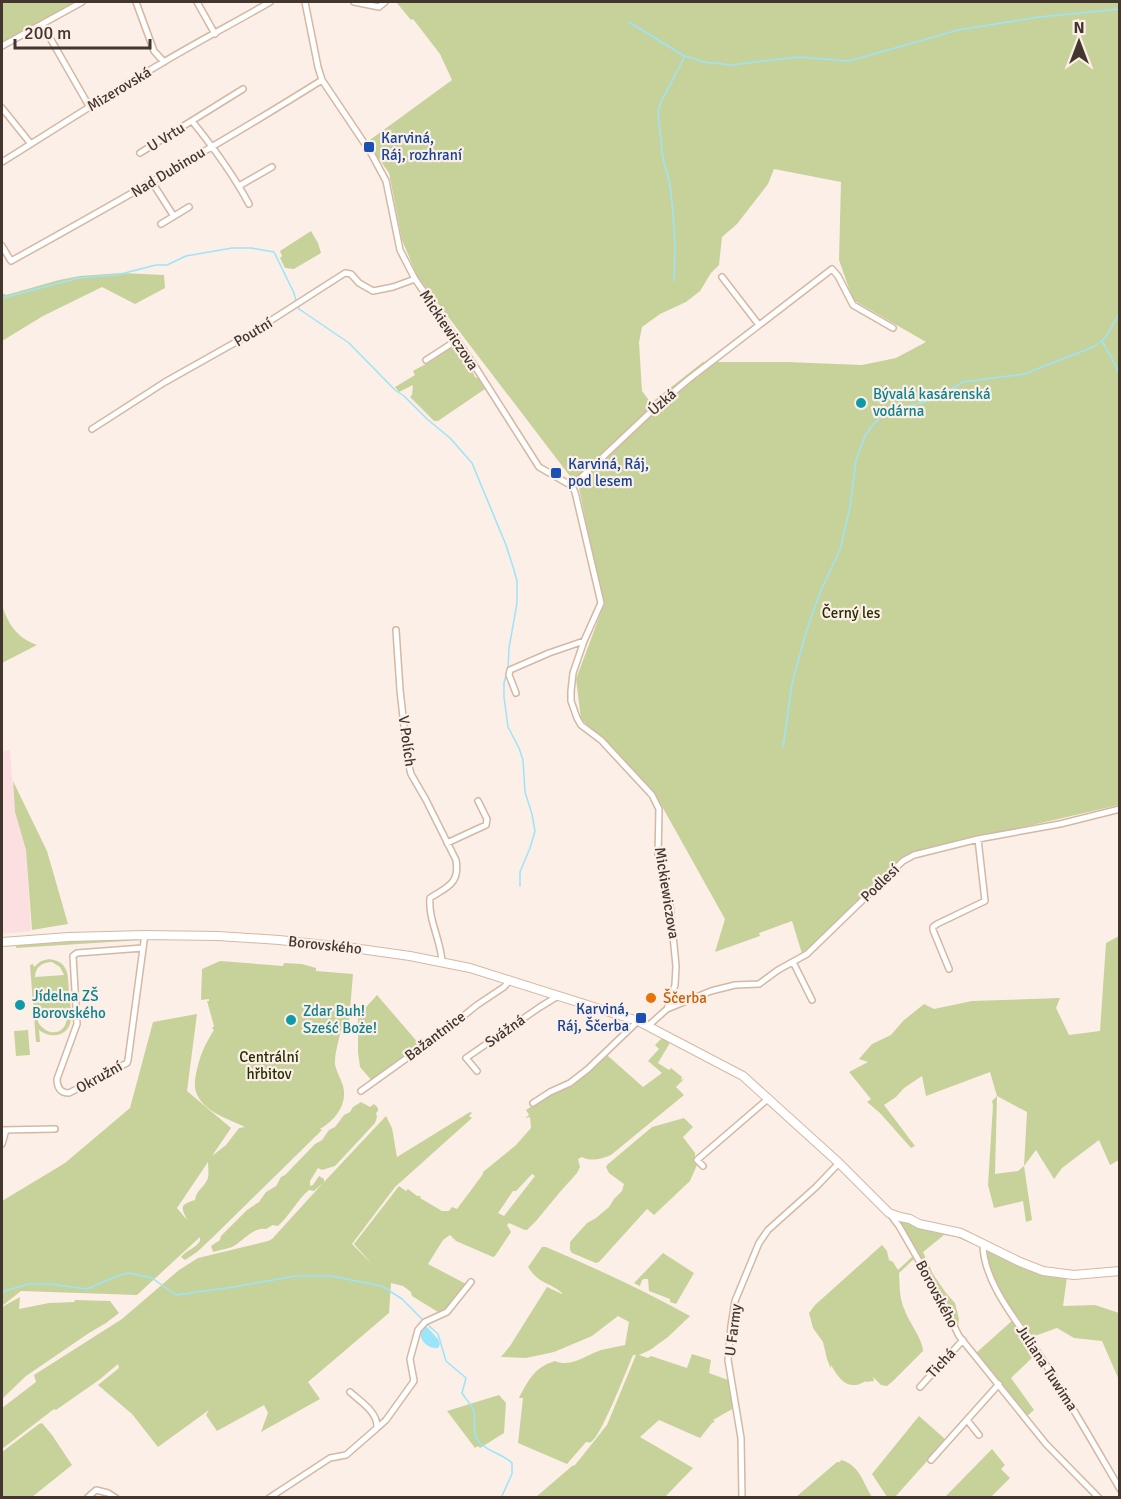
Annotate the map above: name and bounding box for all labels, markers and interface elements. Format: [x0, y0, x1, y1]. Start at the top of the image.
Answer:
scale bar [15, 12, 150, 50]
north arrow [1049, 12, 1109, 72]
text: N [1073, 18, 1085, 38]
text: 200 m [24, 22, 71, 44]
street label: Mizerovská [84, 63, 154, 115]
street label: U Vrtu [144, 119, 188, 155]
place label: Karviná, Ráj, rozhraní [381, 129, 462, 164]
marker: Karviná, Ráj, rozhraní [362, 140, 376, 154]
street label: Nad Dubinou [128, 143, 208, 201]
street label: Mickiewiczova [416, 287, 482, 373]
street label: Poutní [231, 314, 275, 350]
street label: Úzká [644, 384, 680, 419]
place label: Bývalá kasárenská vodárna [873, 385, 991, 420]
marker: Bývalá kasárenská vodárna [854, 396, 868, 410]
place label: Karviná, Ráj, pod lesem [568, 455, 649, 490]
marker: Karviná, Ráj, pod lesem [549, 466, 563, 480]
park label: Černý les [822, 603, 881, 622]
street label: V Polích [395, 714, 419, 768]
street label: Mickiewiczova [651, 846, 683, 940]
street label: Podlesí [857, 860, 903, 906]
street label: Borovského [287, 932, 363, 958]
place label: Jídelna ZŠ Borovského [32, 986, 106, 1022]
place label: Ščerba [663, 988, 707, 1007]
marker: Ščerba [644, 991, 658, 1005]
marker: Jídelna ZŠ Borovského [13, 998, 27, 1012]
place label: Karviná, Ráj, Ščerba [557, 1000, 629, 1035]
place label: Zdar Buh! Sześć Boże! [303, 1002, 377, 1037]
street label: Bažantnice [401, 1007, 469, 1065]
street label: Svážná [481, 1011, 529, 1051]
marker: Karviná, Ráj, Ščerba [634, 1011, 648, 1025]
marker: Zdar Buh! Sześć Boże! [284, 1013, 298, 1027]
park label: Centrální hřbitov [239, 1048, 299, 1083]
street label: Okružní [73, 1057, 125, 1097]
street label: Borovského [912, 1257, 962, 1331]
street label: U Farmy [721, 1303, 745, 1357]
street label: Juliana Tuwima [1012, 1322, 1082, 1414]
street label: Tichá [923, 1344, 959, 1382]

